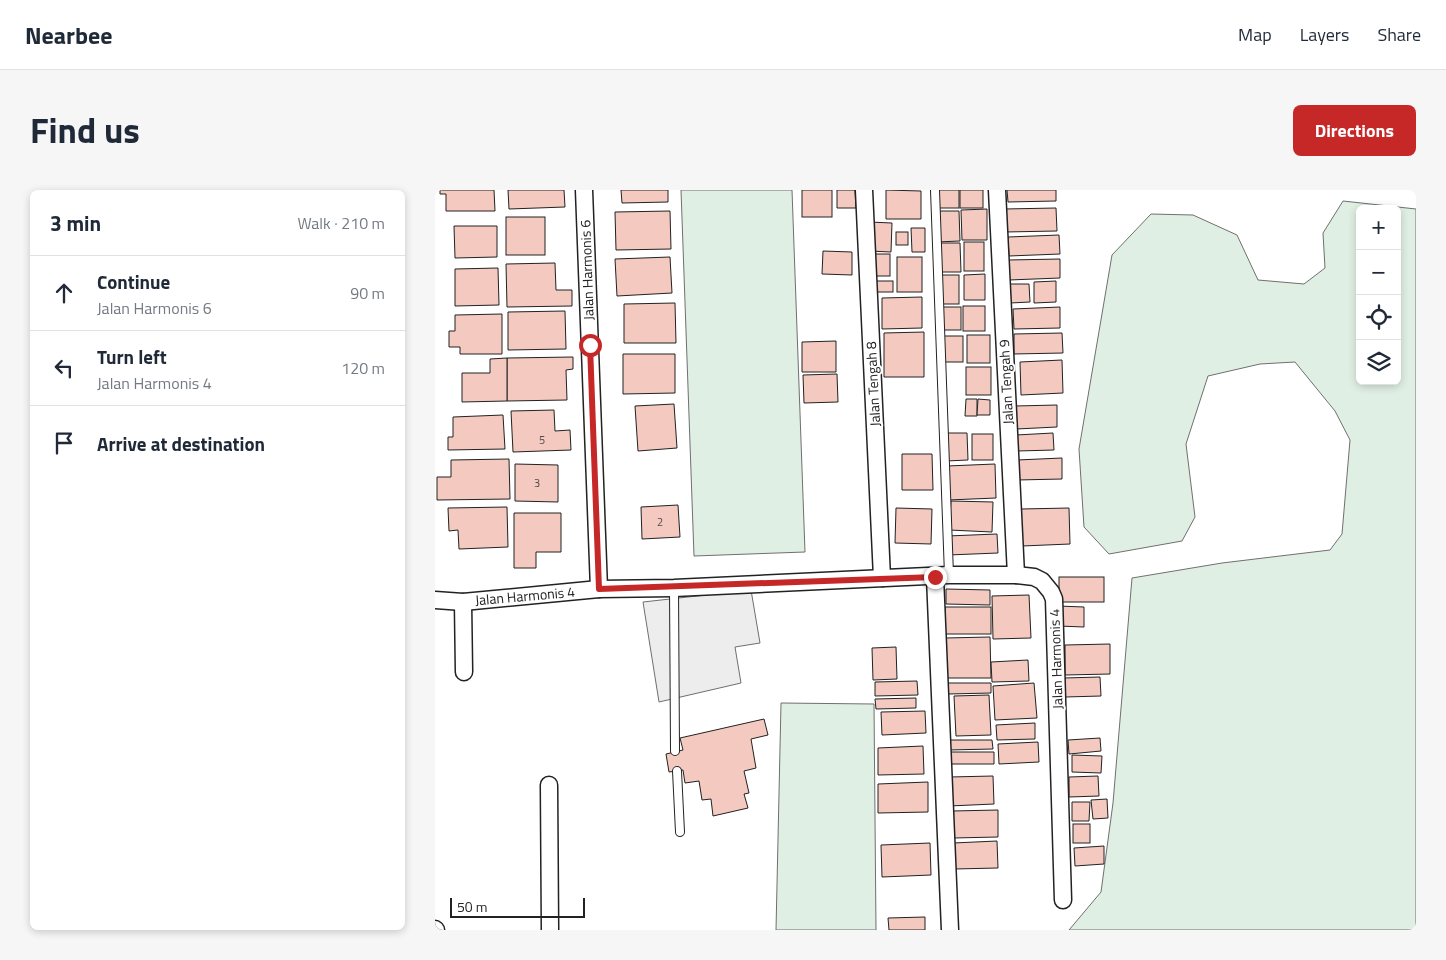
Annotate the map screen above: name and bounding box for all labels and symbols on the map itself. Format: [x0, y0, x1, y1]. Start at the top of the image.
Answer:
street label: Jalan Harmonis 6 [574, 219, 599, 321]
route start [579, 334, 602, 357]
street label: Jalan Tengah 9 [993, 339, 1018, 425]
street label: Jalan Tengah 8 [860, 341, 885, 427]
house number: 5 [539, 432, 545, 448]
house number: 3 [534, 475, 540, 491]
house number: 2 [657, 514, 663, 530]
route end [924, 566, 947, 589]
street label: Jalan Harmonis 4 [474, 581, 576, 610]
street label: Jalan Harmonis 4 [1043, 608, 1068, 710]
scale bar [450, 895, 585, 918]

